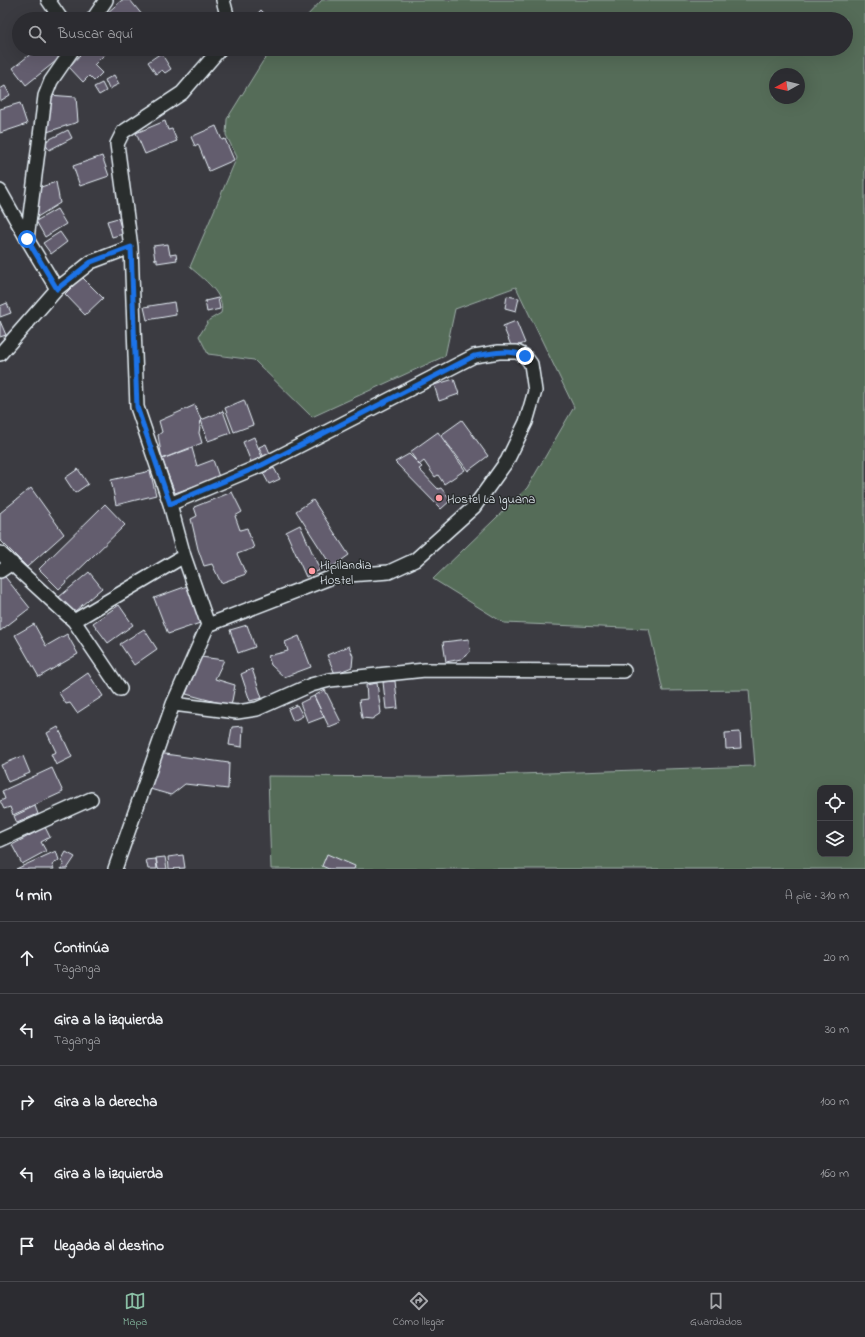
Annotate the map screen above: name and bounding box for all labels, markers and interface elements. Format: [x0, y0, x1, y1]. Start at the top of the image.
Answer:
search box [12, 12, 853, 56]
icon: search [26, 23, 48, 45]
text: Buscar aquí [58, 23, 133, 45]
north arrow [769, 68, 805, 104]
route start [18, 230, 36, 248]
route end [516, 347, 534, 365]
place label: Hostel La Iguana [447, 490, 535, 510]
marker: Hostel La Iguana [434, 493, 444, 503]
place label: Hipilandia Hostel [320, 556, 372, 590]
marker: Hipilandia Hostel [307, 566, 317, 576]
map controls [817, 785, 853, 857]
button: locate [817, 785, 853, 821]
button: layers [817, 821, 853, 857]
text: 4 min [16, 883, 52, 908]
text: A pie · 310 m [785, 886, 849, 905]
text: Continúa [54, 937, 109, 959]
icon: ahead [16, 947, 38, 969]
text: 20 m [824, 948, 849, 967]
text: Taganga [54, 959, 101, 978]
text: Gira a la izquierda [54, 1009, 163, 1031]
icon: left [16, 1019, 38, 1041]
text: 30 m [825, 1020, 849, 1039]
text: Taganga [54, 1031, 101, 1050]
icon: right [16, 1091, 38, 1113]
text: Gira a la derecha [54, 1091, 157, 1113]
text: 100 m [820, 1092, 849, 1111]
icon: left [16, 1163, 38, 1185]
text: Gira a la izquierda [54, 1163, 163, 1185]
text: 160 m [820, 1164, 849, 1183]
icon: arrive [16, 1235, 38, 1257]
text: Llegada al destino [54, 1235, 164, 1257]
tab: Mapa [123, 1290, 147, 1330]
tab: Cómo llegar [393, 1290, 445, 1330]
tab: Guardados [690, 1290, 742, 1330]

